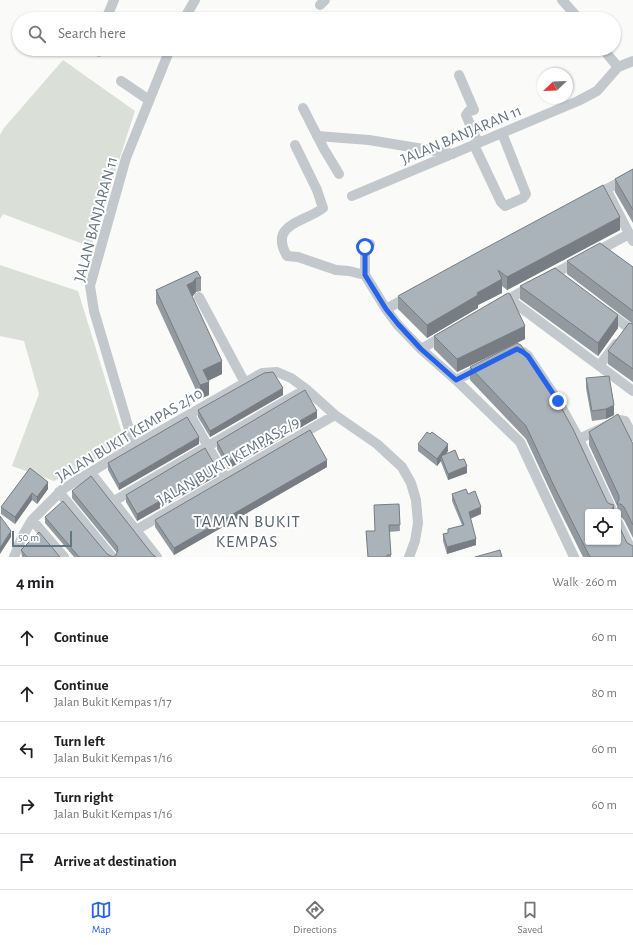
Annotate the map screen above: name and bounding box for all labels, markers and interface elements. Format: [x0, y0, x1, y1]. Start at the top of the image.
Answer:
search box [12, 12, 621, 56]
icon: search [26, 23, 48, 45]
text: Search here [58, 26, 126, 41]
north arrow [537, 68, 573, 104]
street label: JALAN BANJARAN 11 [399, 102, 524, 168]
street label: JALAN BANJARAN 11 [71, 155, 120, 284]
route start [356, 238, 374, 256]
street label: JALAN BUKIT KEMPAS 2/10 [54, 385, 205, 485]
route end [549, 392, 567, 410]
street label: JALAN BUKIT KEMPAS 2/9 [155, 414, 302, 508]
map controls [585, 509, 621, 545]
button: locate [585, 509, 621, 545]
district label: TAMAN BUKIT KEMPAS [193, 513, 301, 550]
scale bar [12, 529, 72, 548]
text: 50 m [18, 532, 39, 543]
text: 4 min [16, 574, 54, 591]
text: Walk · 260 m [552, 576, 617, 589]
icon: ahead [16, 627, 38, 649]
text: Continue [54, 630, 109, 645]
text: 60 m [591, 631, 617, 644]
text: Continue [54, 678, 109, 693]
icon: ahead [16, 683, 38, 705]
text: 80 m [591, 687, 617, 700]
text: Jalan Bukit Kempas 1/17 [54, 696, 172, 709]
text: Turn left [54, 734, 105, 749]
icon: left [16, 739, 38, 761]
text: 60 m [591, 743, 617, 756]
text: Jalan Bukit Kempas 1/16 [54, 752, 172, 765]
text: Turn right [54, 790, 113, 805]
icon: right [16, 795, 38, 817]
text: 60 m [591, 799, 617, 812]
text: Jalan Bukit Kempas 1/16 [54, 808, 172, 821]
icon: arrive [16, 851, 38, 873]
text: Arrive at destination [54, 854, 177, 869]
tab: Map [90, 899, 112, 936]
tab: Directions [293, 899, 337, 936]
tab: Saved [517, 899, 543, 936]

